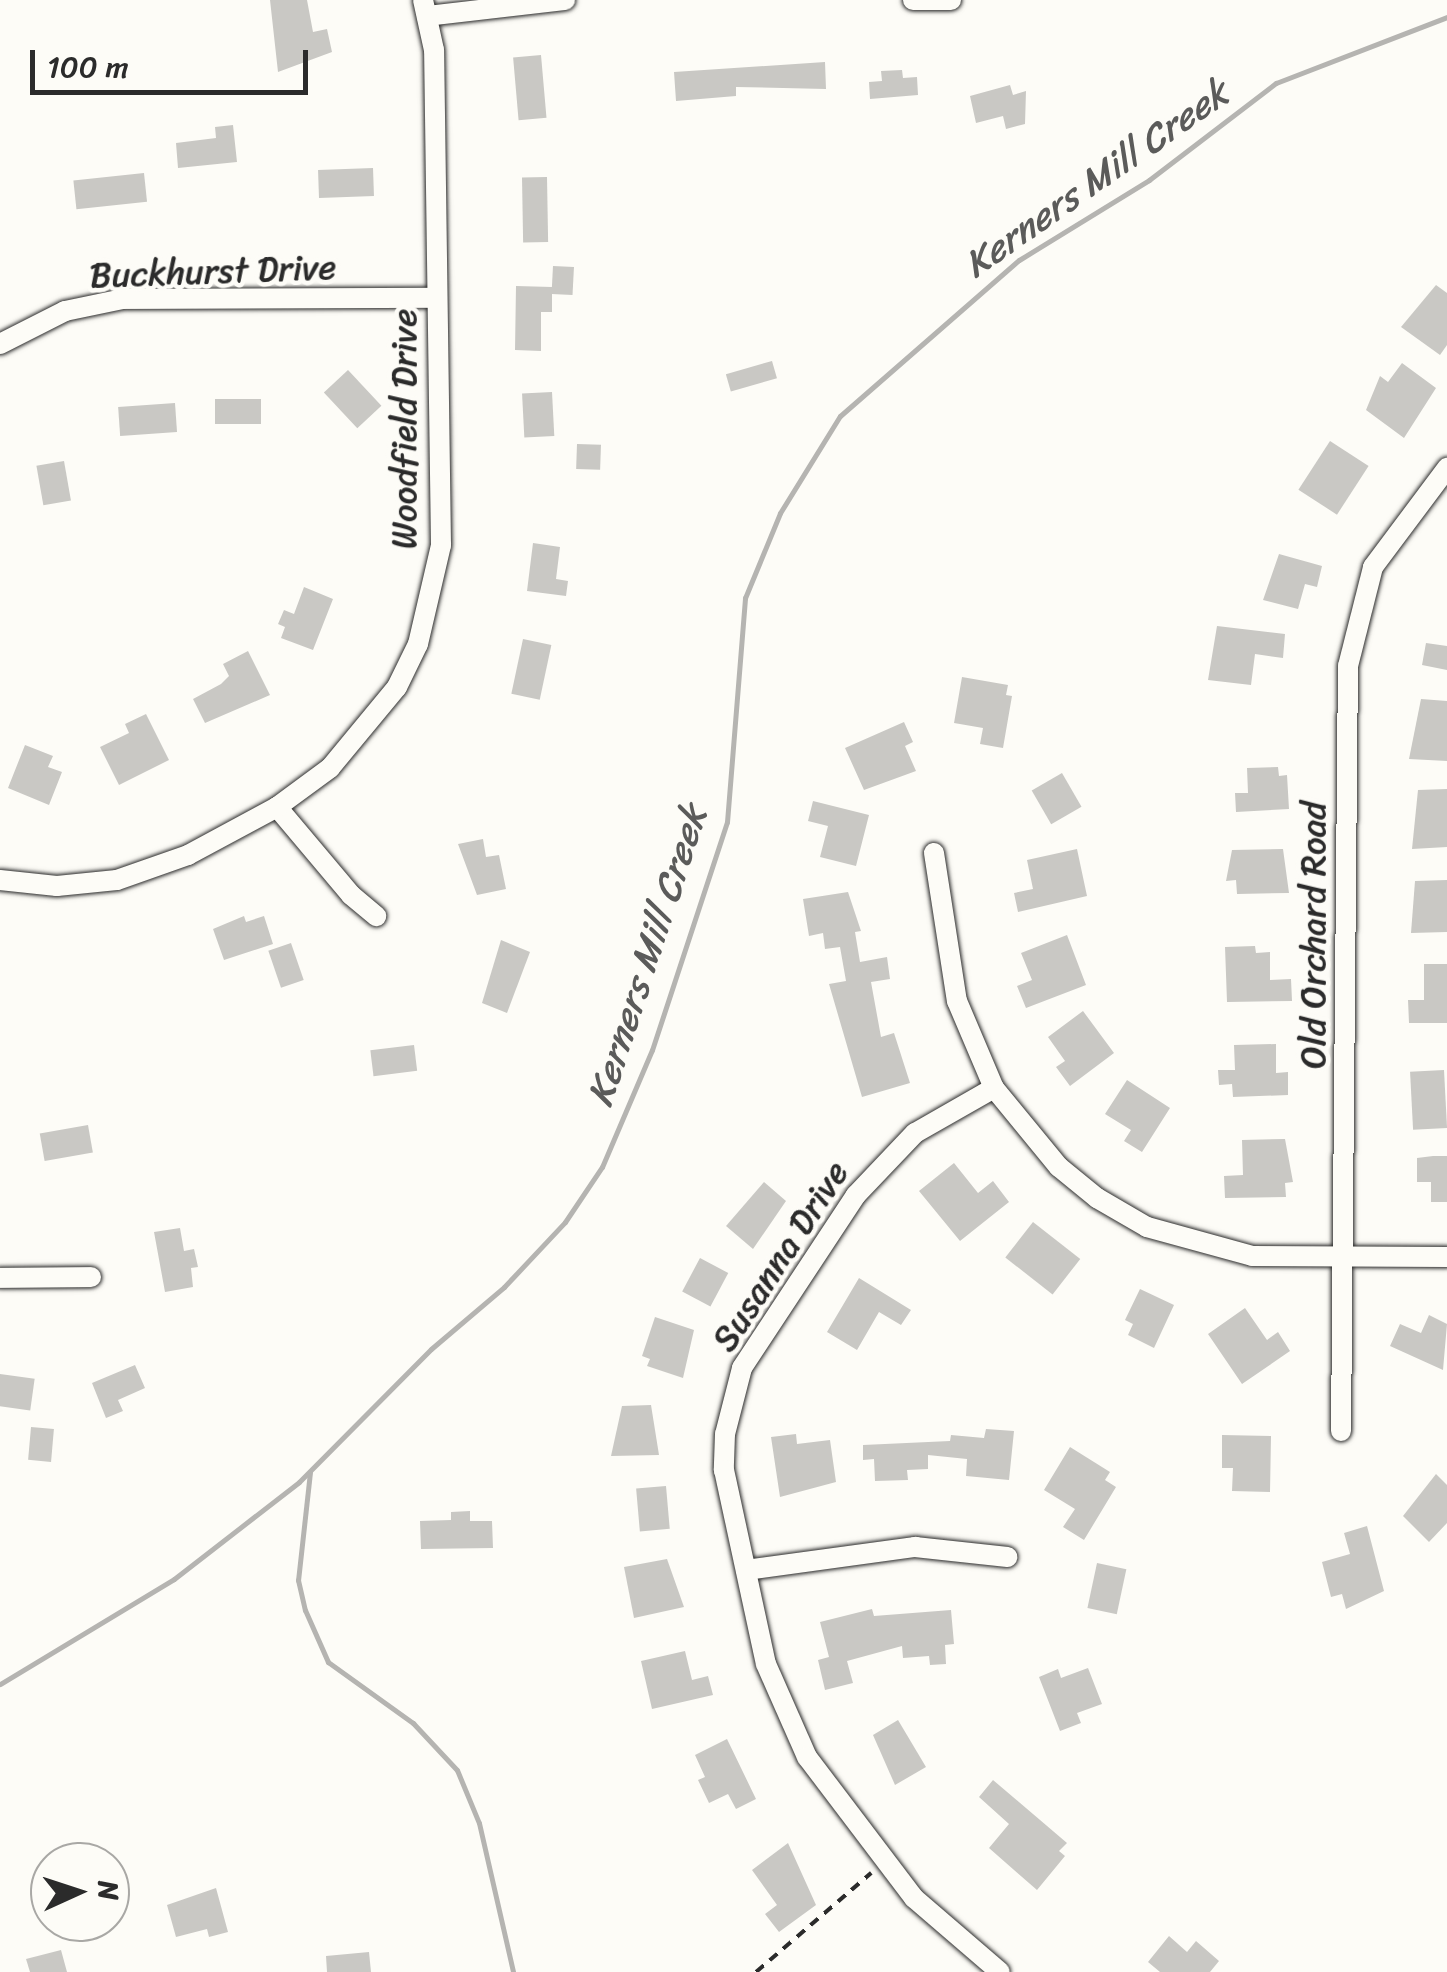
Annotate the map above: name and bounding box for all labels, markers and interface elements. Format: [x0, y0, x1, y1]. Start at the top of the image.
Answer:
scale bar [35, 30, 312, 92]
text: 100 m [47, 40, 129, 94]
water label: Kerners Mill Creek [955, 71, 1237, 287]
street label: Buckhurst Drive [89, 246, 337, 296]
street label: Woodfield Drive [383, 309, 425, 549]
water label: Kerners Mill Creek [577, 800, 717, 1112]
street label: Old Orchard Road [1292, 801, 1334, 1069]
street label: Susanna Drive [703, 1153, 857, 1359]
north arrow [30, 1842, 130, 1942]
text: N [83, 1880, 133, 1901]

